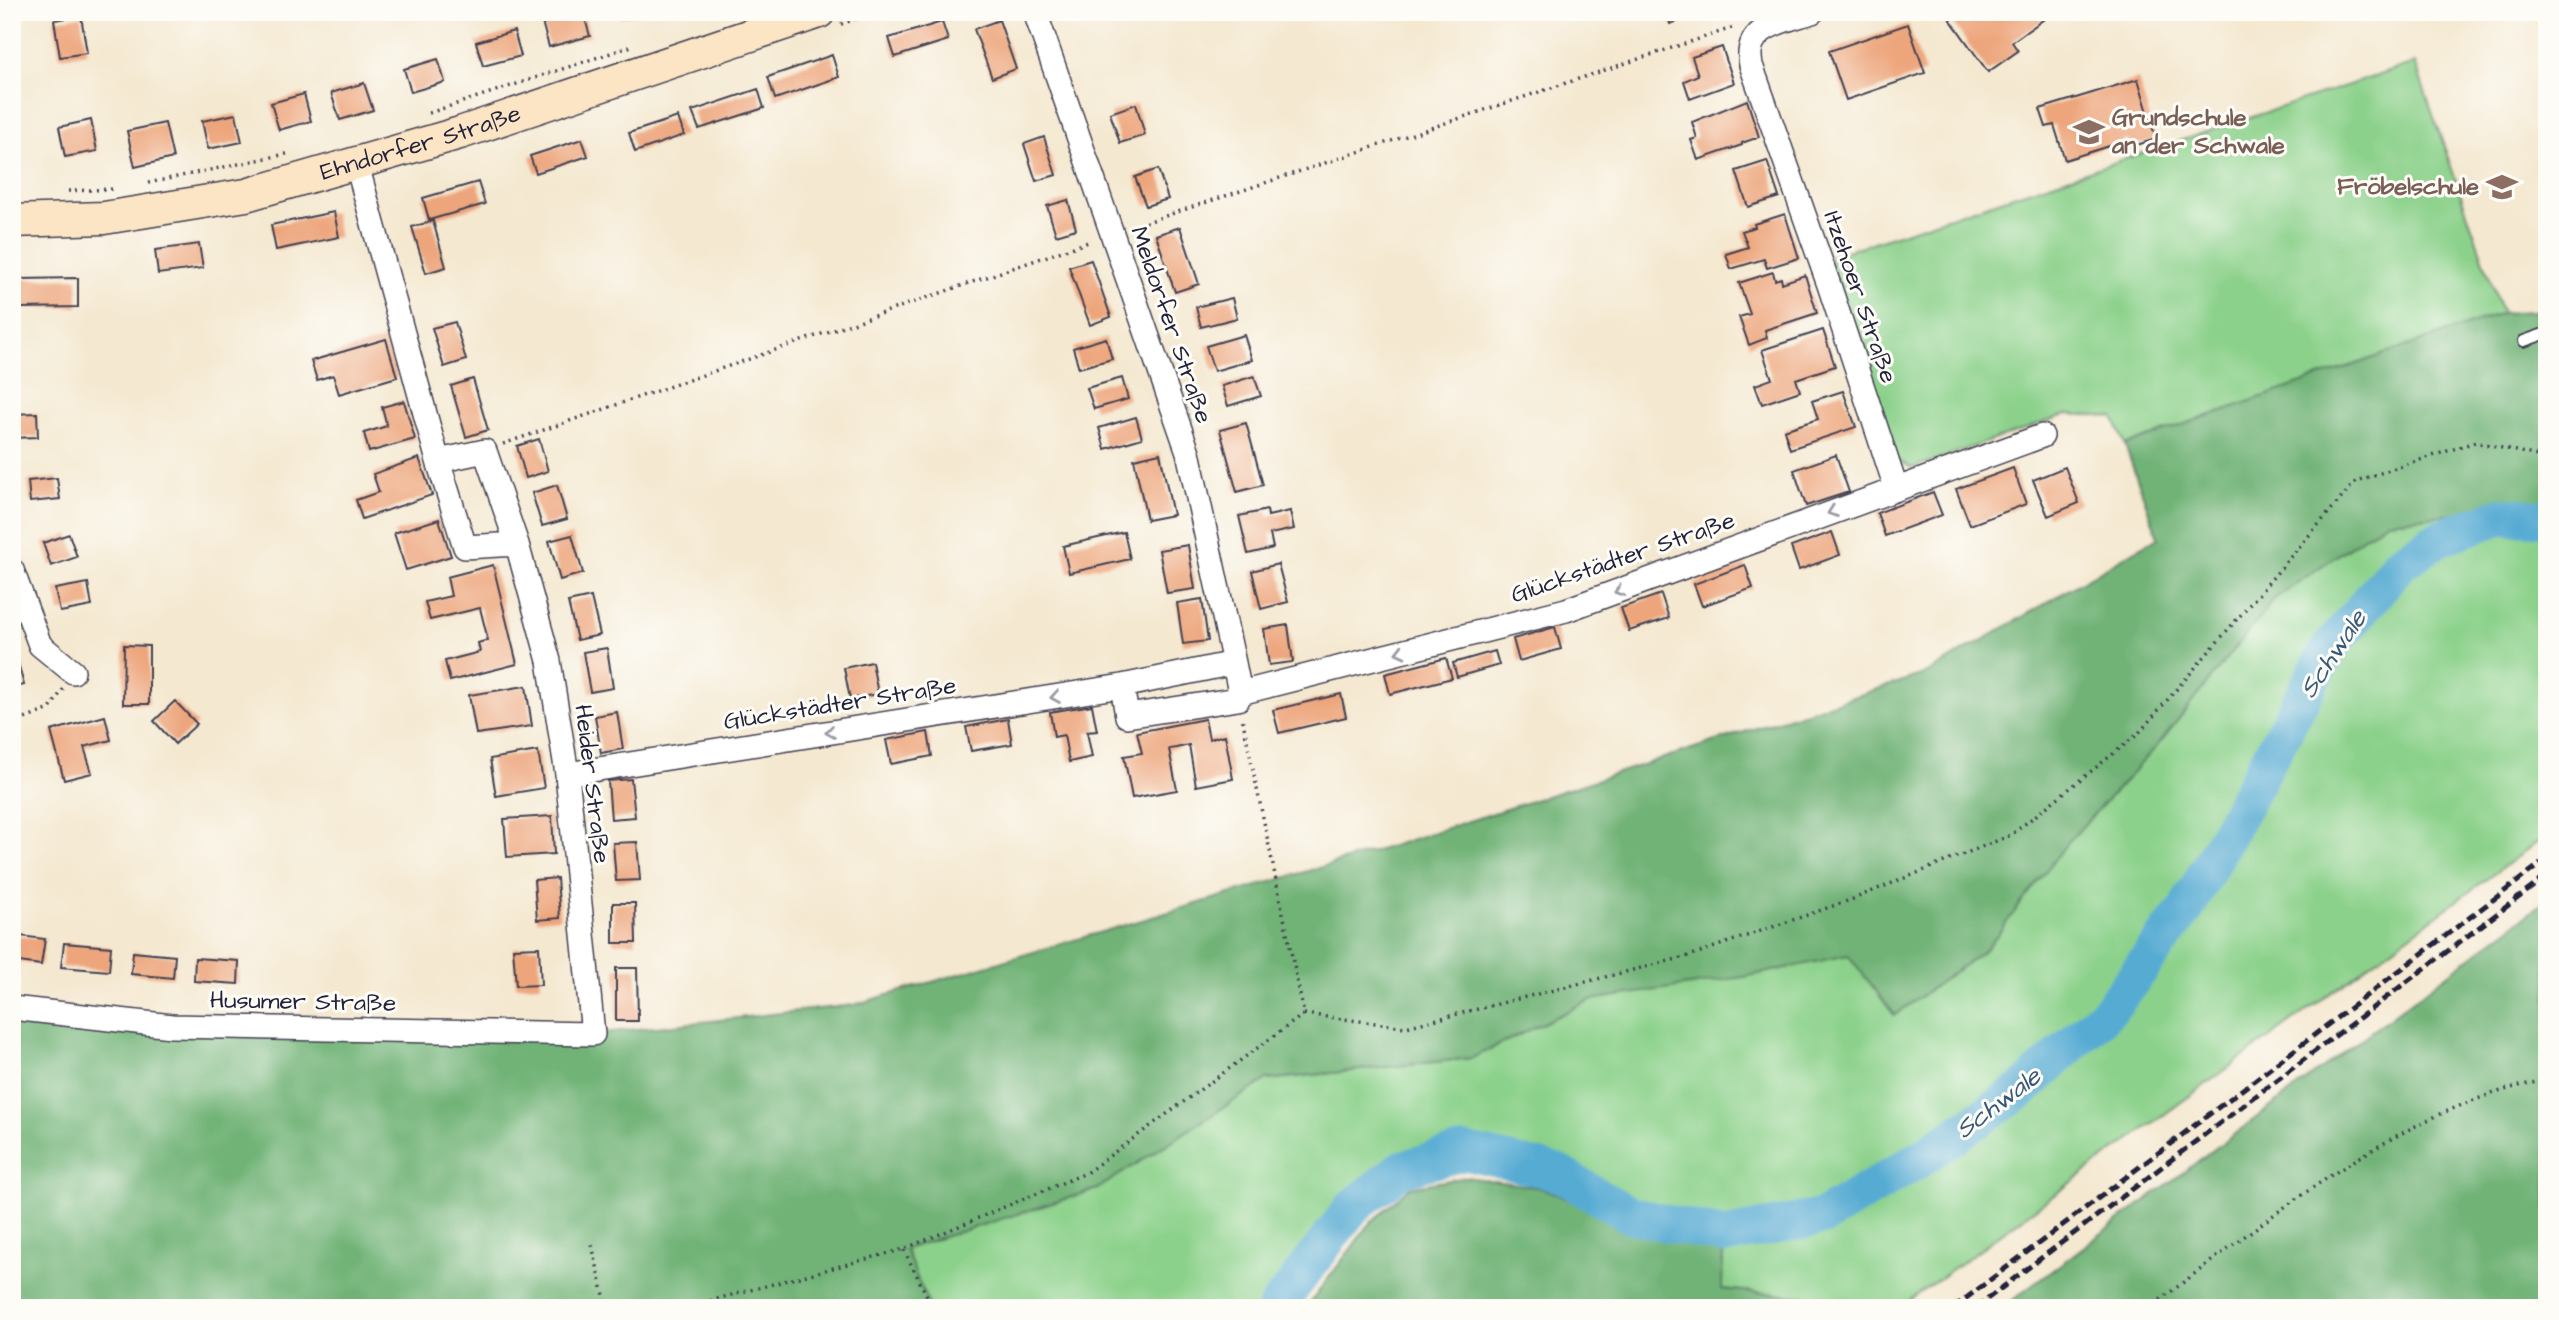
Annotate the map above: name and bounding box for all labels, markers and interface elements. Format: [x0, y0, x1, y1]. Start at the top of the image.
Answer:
street label: Ehndorfer Straße [316, 97, 525, 190]
place label: Grundschule an der Schwale [2111, 101, 2285, 163]
school or university icon: Grundschule an der Schwale [2072, 115, 2106, 149]
place label: Fröbelschule [2337, 170, 2479, 204]
school or university icon: Fröbelschule [2485, 170, 2519, 204]
street label: Itzehoer Straße [1815, 206, 1905, 388]
street label: Meldorfer Straße [1121, 222, 1221, 428]
street label: Glückstädter Straße [1506, 504, 1740, 612]
one-way arrow [1827, 504, 1839, 518]
one-way arrow [1613, 583, 1625, 597]
water label: Schwale [2291, 602, 2377, 705]
one-way arrow [1394, 644, 1406, 658]
street label: Glückstädter Straße [721, 669, 959, 739]
one-way arrow [1049, 689, 1061, 704]
street label: Heider Straße [565, 703, 619, 865]
one-way arrow [824, 725, 836, 740]
street label: Husumer Straße [210, 983, 396, 1021]
water label: Schwale [1948, 1058, 2050, 1147]

